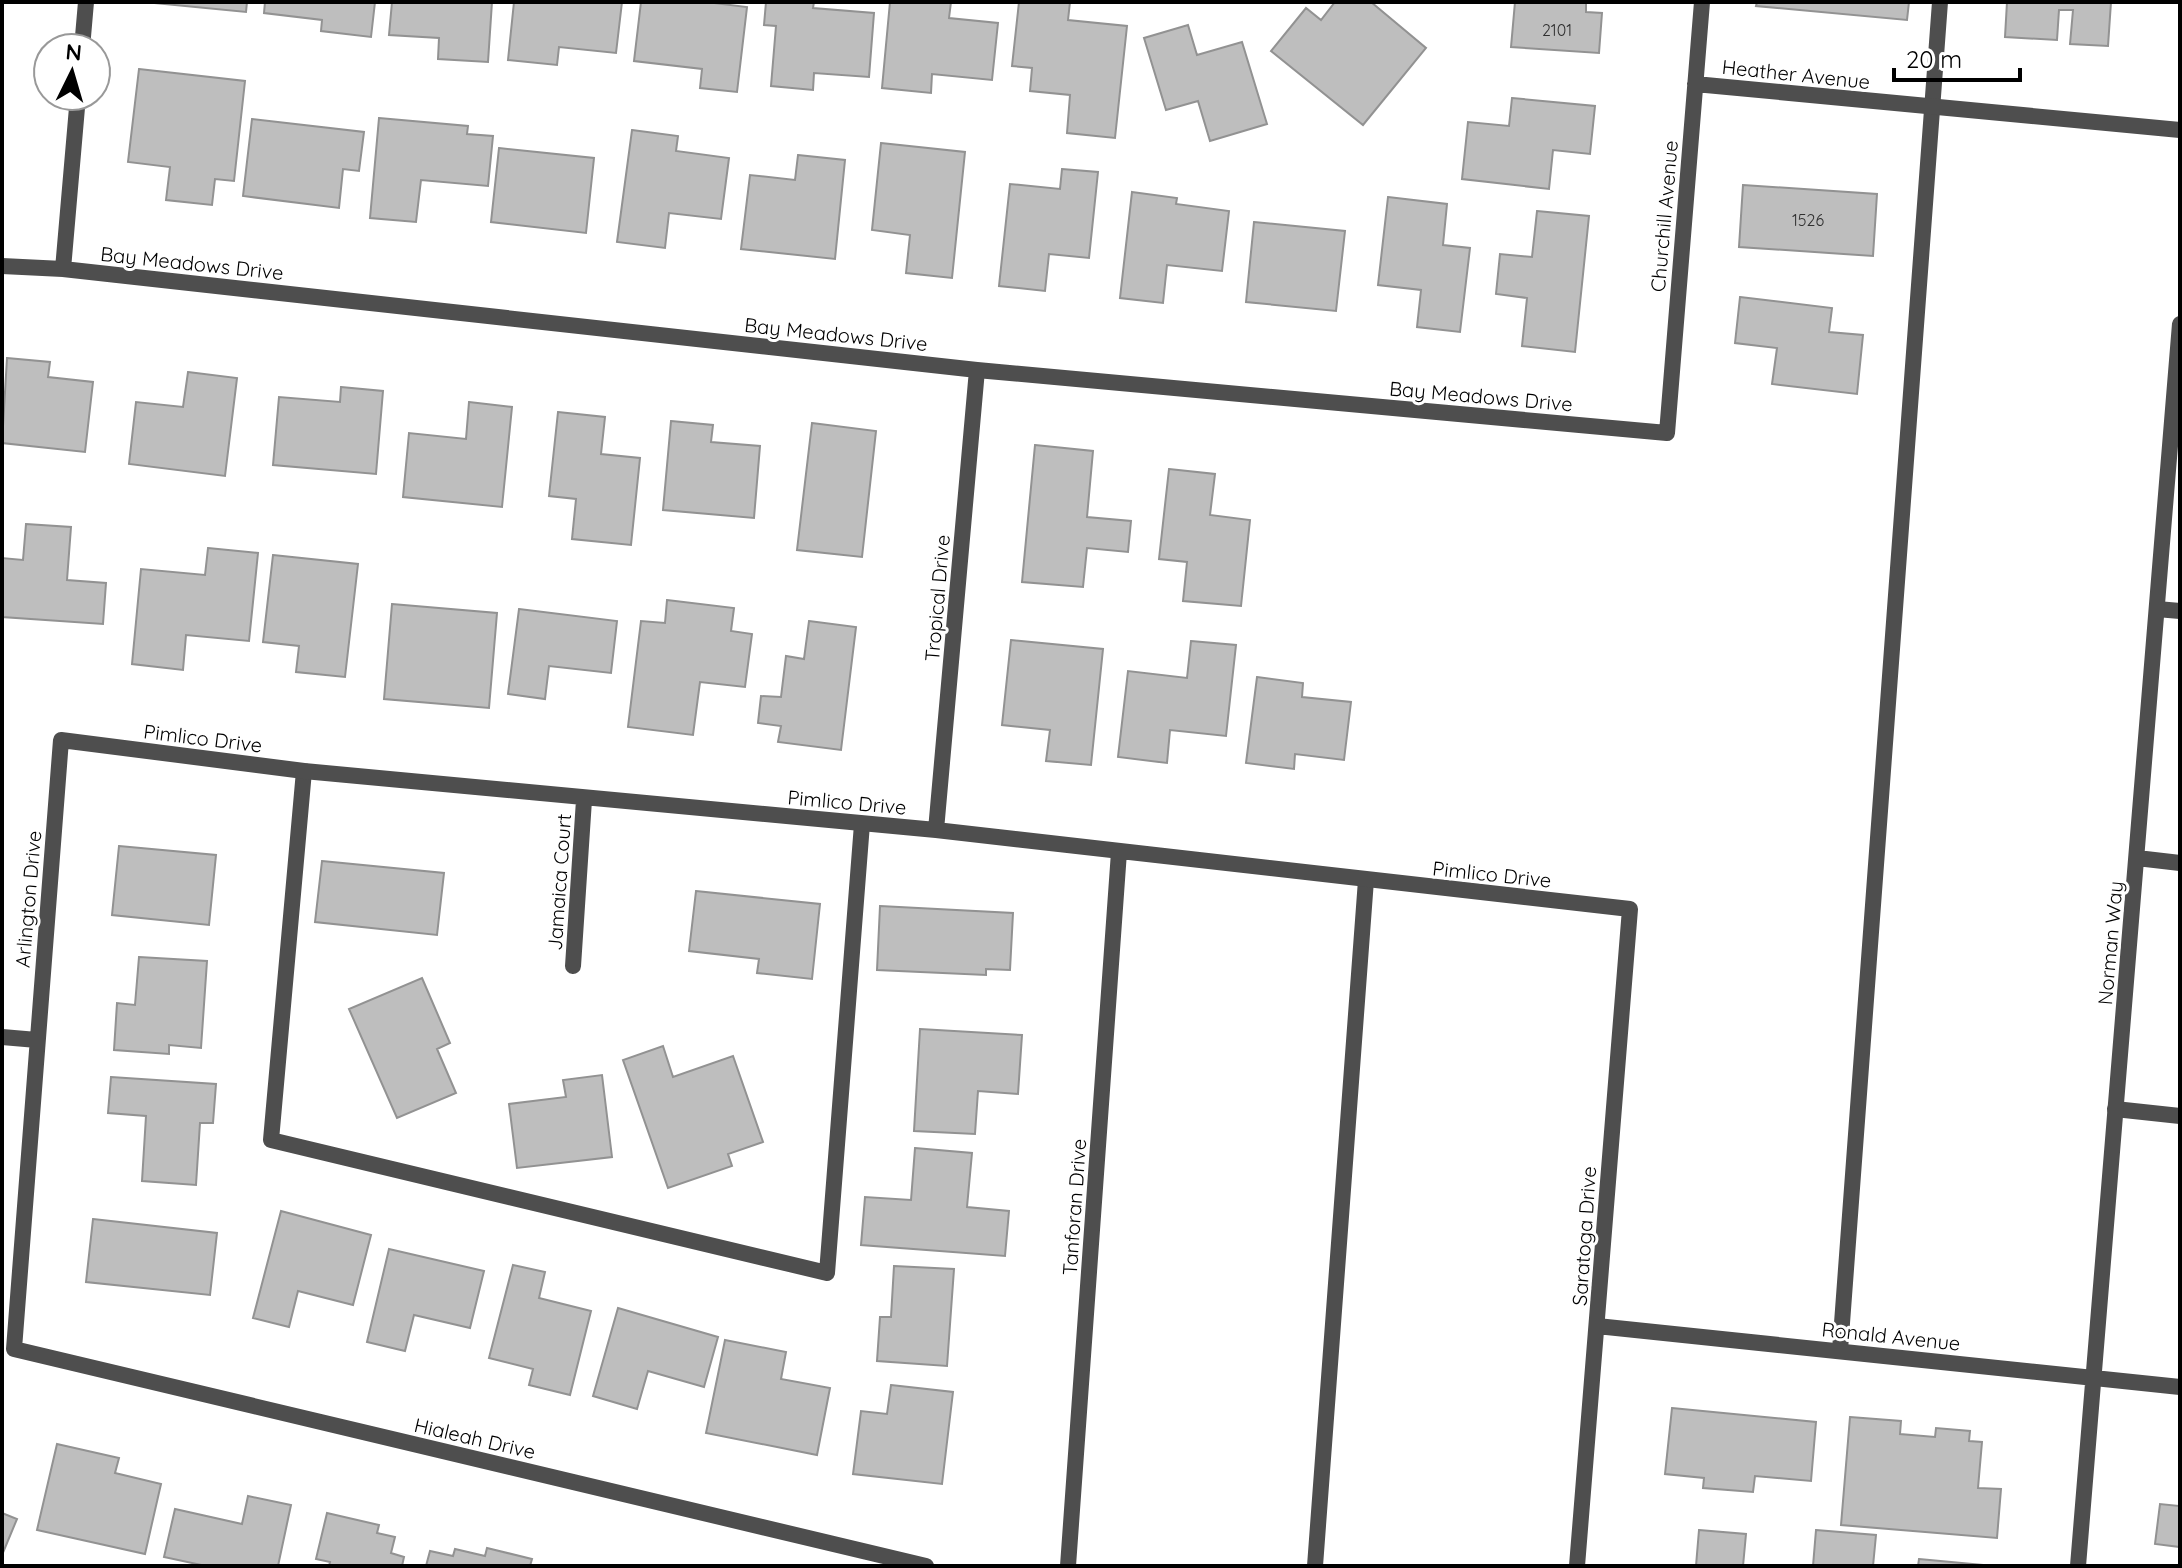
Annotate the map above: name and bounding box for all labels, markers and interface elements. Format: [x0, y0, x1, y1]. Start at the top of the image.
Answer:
house number: 2101 [1542, 20, 1572, 40]
north arrow [32, 32, 112, 112]
scale bar [1894, 32, 2020, 82]
text: N [64, 37, 83, 67]
text: 20 m [1906, 44, 1962, 74]
street label: Heather Avenue [1721, 54, 1871, 94]
street label: Churchill Avenue [1645, 139, 1683, 293]
house number: 1526 [1792, 210, 1824, 230]
street label: Bay Meadows Drive [99, 241, 285, 285]
street label: Bay Meadows Drive [743, 312, 929, 356]
street label: Bay Meadows Drive [1388, 376, 1574, 416]
street label: Tropical Drive [919, 533, 955, 663]
street label: Pimlico Drive [142, 718, 264, 758]
street label: Pimlico Drive [786, 784, 908, 820]
street label: Jamaica Court [542, 813, 576, 951]
street label: Arlington Drive [10, 829, 46, 969]
street label: Pimlico Drive [1431, 855, 1553, 893]
street label: Norman Way [2092, 880, 2128, 1006]
street label: Tanforan Drive [1057, 1138, 1091, 1276]
street label: Saratoga Drive [1567, 1165, 1601, 1307]
street label: Ronald Avenue [1820, 1316, 1962, 1356]
street label: Hialeah Drive [412, 1412, 538, 1464]

